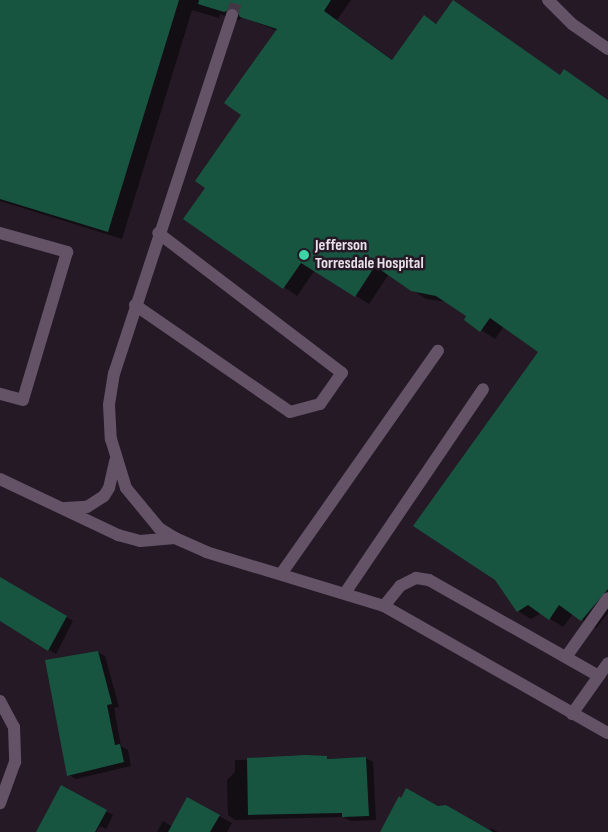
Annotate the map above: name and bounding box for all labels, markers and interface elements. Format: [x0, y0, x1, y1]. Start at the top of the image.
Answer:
place label: Jefferson Torresdale Hospital [315, 236, 424, 274]
marker: Jefferson Torresdale Hospital [297, 248, 311, 262]

